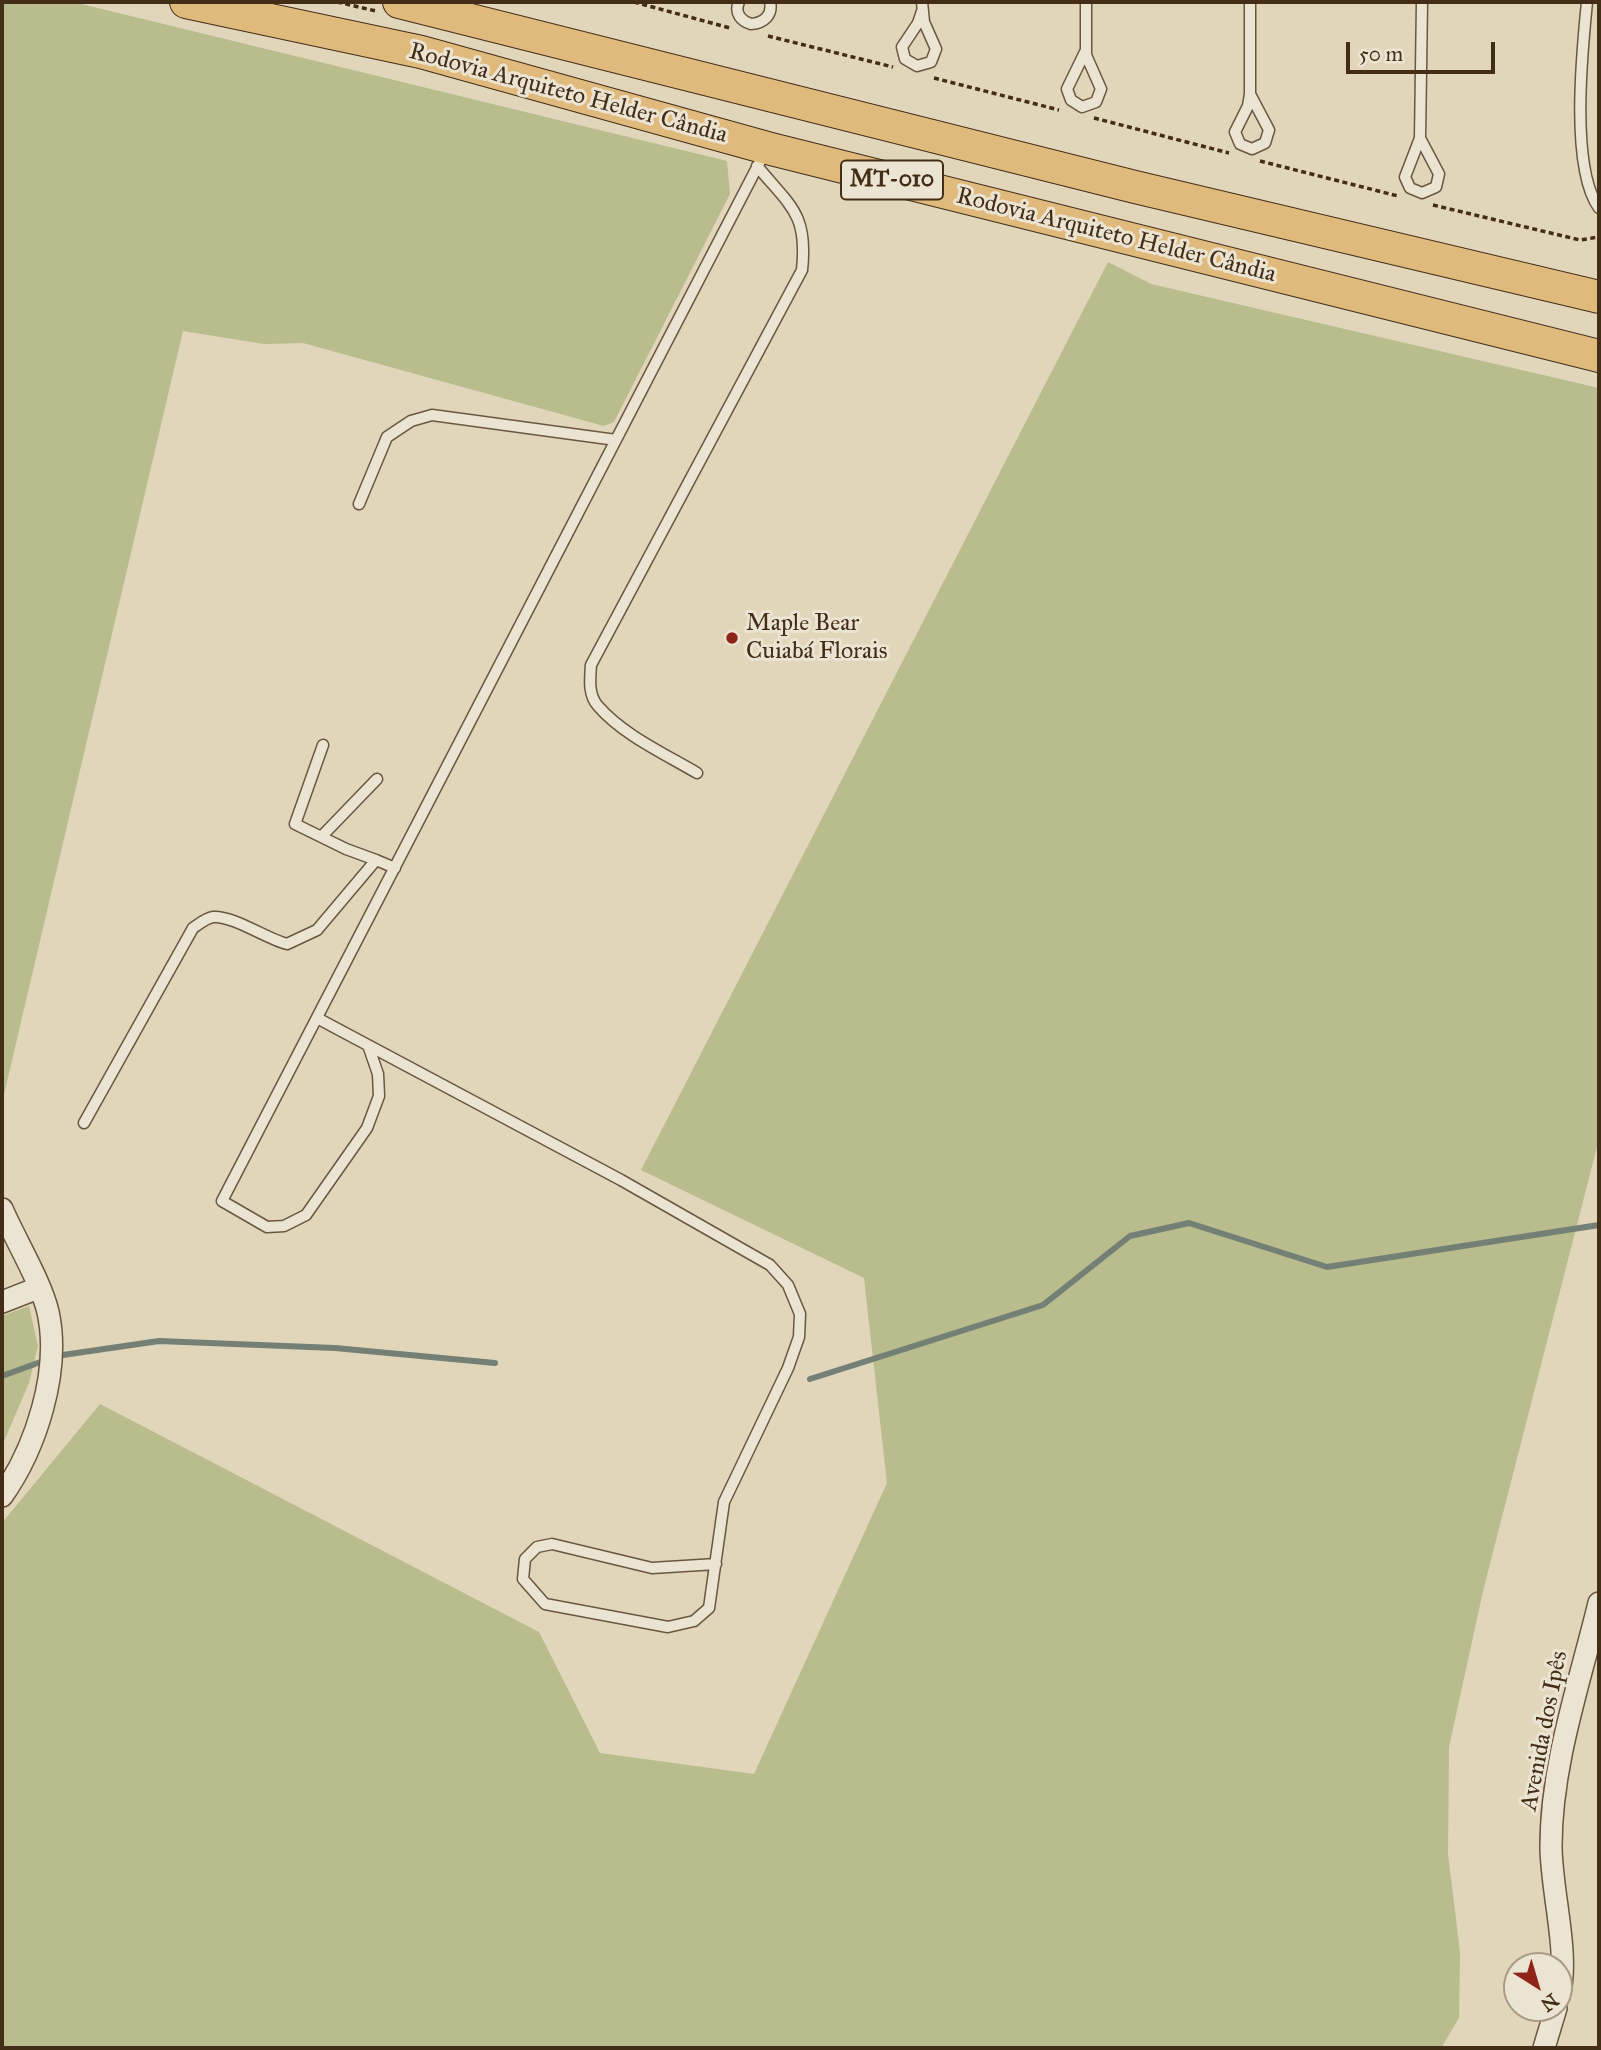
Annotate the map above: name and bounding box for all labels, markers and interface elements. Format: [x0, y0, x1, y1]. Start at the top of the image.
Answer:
scale bar [1349, 28, 1498, 72]
street label: Rodovia Arquiteto Helder Cândia [406, 38, 730, 150]
text: 50 m [1359, 41, 1403, 67]
road number: MT-010 [841, 160, 943, 200]
street label: Rodovia Arquiteto Helder Cândia [953, 182, 1279, 290]
place label: Maple Bear Cuiabá Florais [746, 610, 888, 666]
marker: Maple Bear Cuiabá Florais [724, 630, 740, 646]
street label: Avenida dos Ipês [1515, 1649, 1575, 1813]
north arrow [1503, 1952, 1573, 2022]
text: N [1536, 1989, 1563, 2017]

